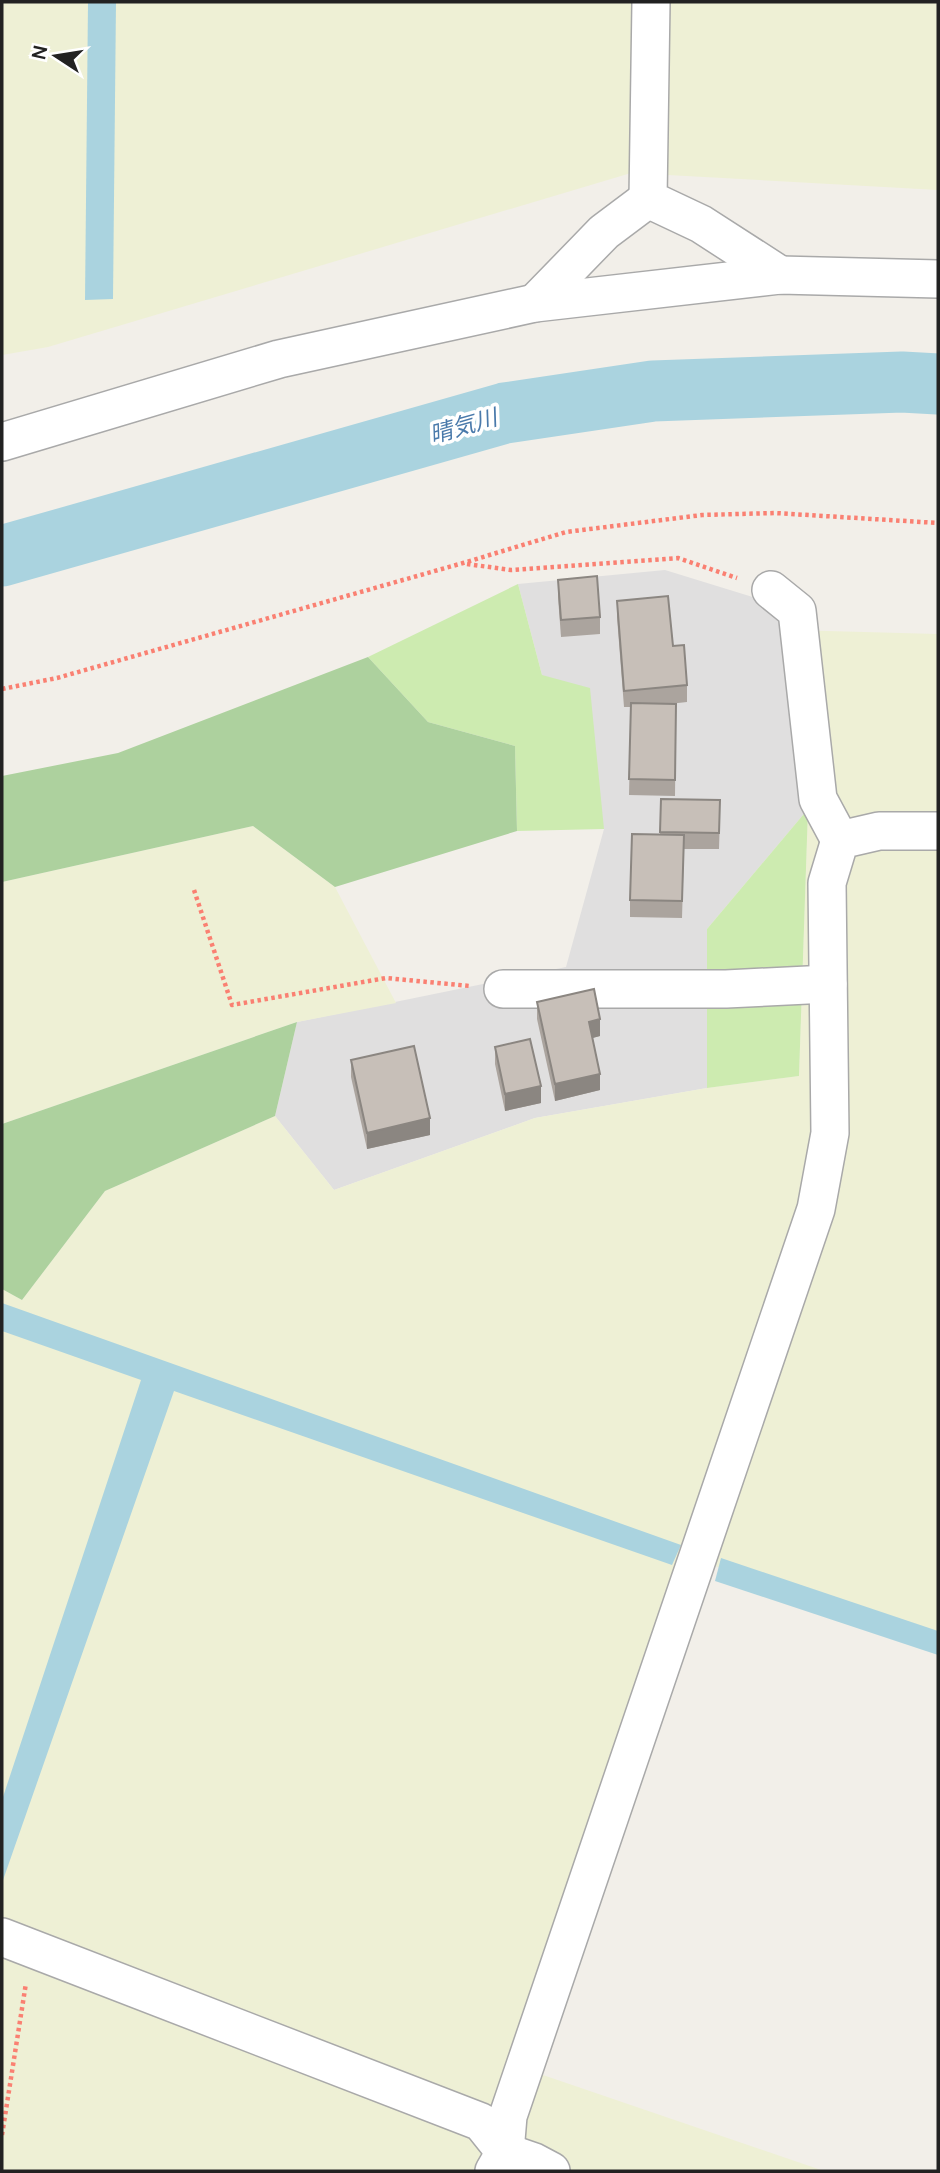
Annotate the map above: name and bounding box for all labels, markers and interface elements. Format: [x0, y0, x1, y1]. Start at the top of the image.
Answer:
north arrow [21, 21, 91, 91]
text: N [25, 43, 54, 62]
water label: 晴気川 [425, 399, 503, 450]

